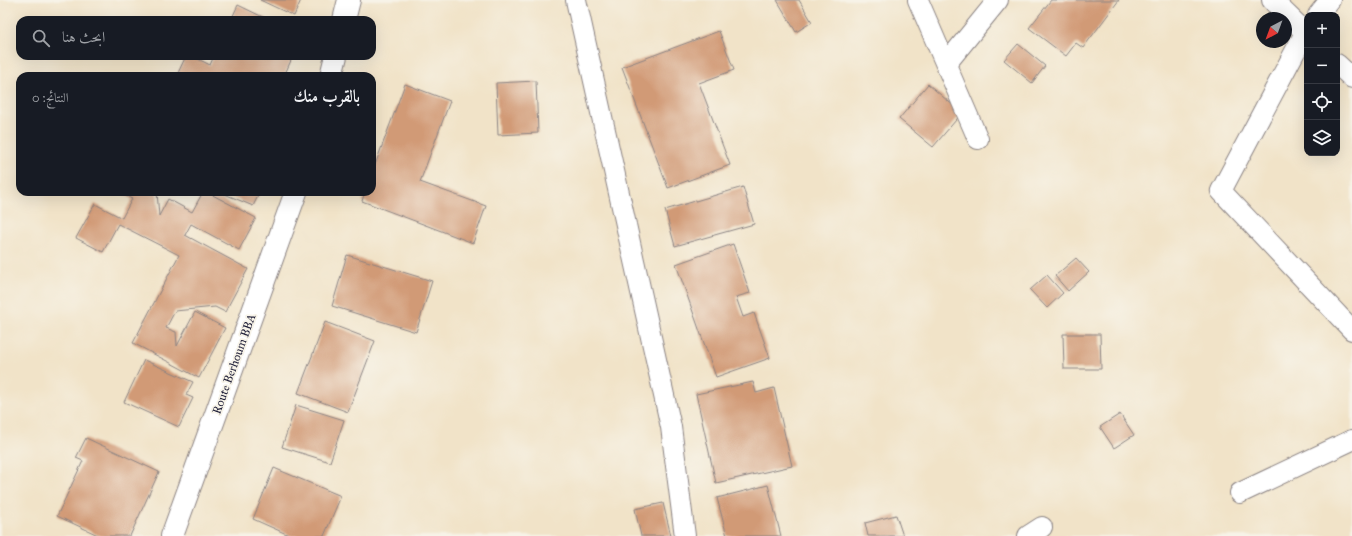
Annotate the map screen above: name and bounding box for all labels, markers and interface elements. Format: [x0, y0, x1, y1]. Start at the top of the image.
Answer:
north arrow [1256, 12, 1292, 48]
map controls [1304, 12, 1340, 156]
button: + [1304, 12, 1340, 48]
search box [16, 16, 376, 60]
icon: search [30, 27, 52, 49]
text: ابحث هنا [62, 28, 105, 46]
button: − [1304, 48, 1340, 84]
button: locate [1304, 84, 1340, 120]
text: بالقرب منك [294, 86, 360, 107]
text: النتائج: 0 [32, 90, 68, 106]
button: layers [1304, 120, 1340, 156]
street label: Route Berhoum BBA [209, 312, 259, 416]

